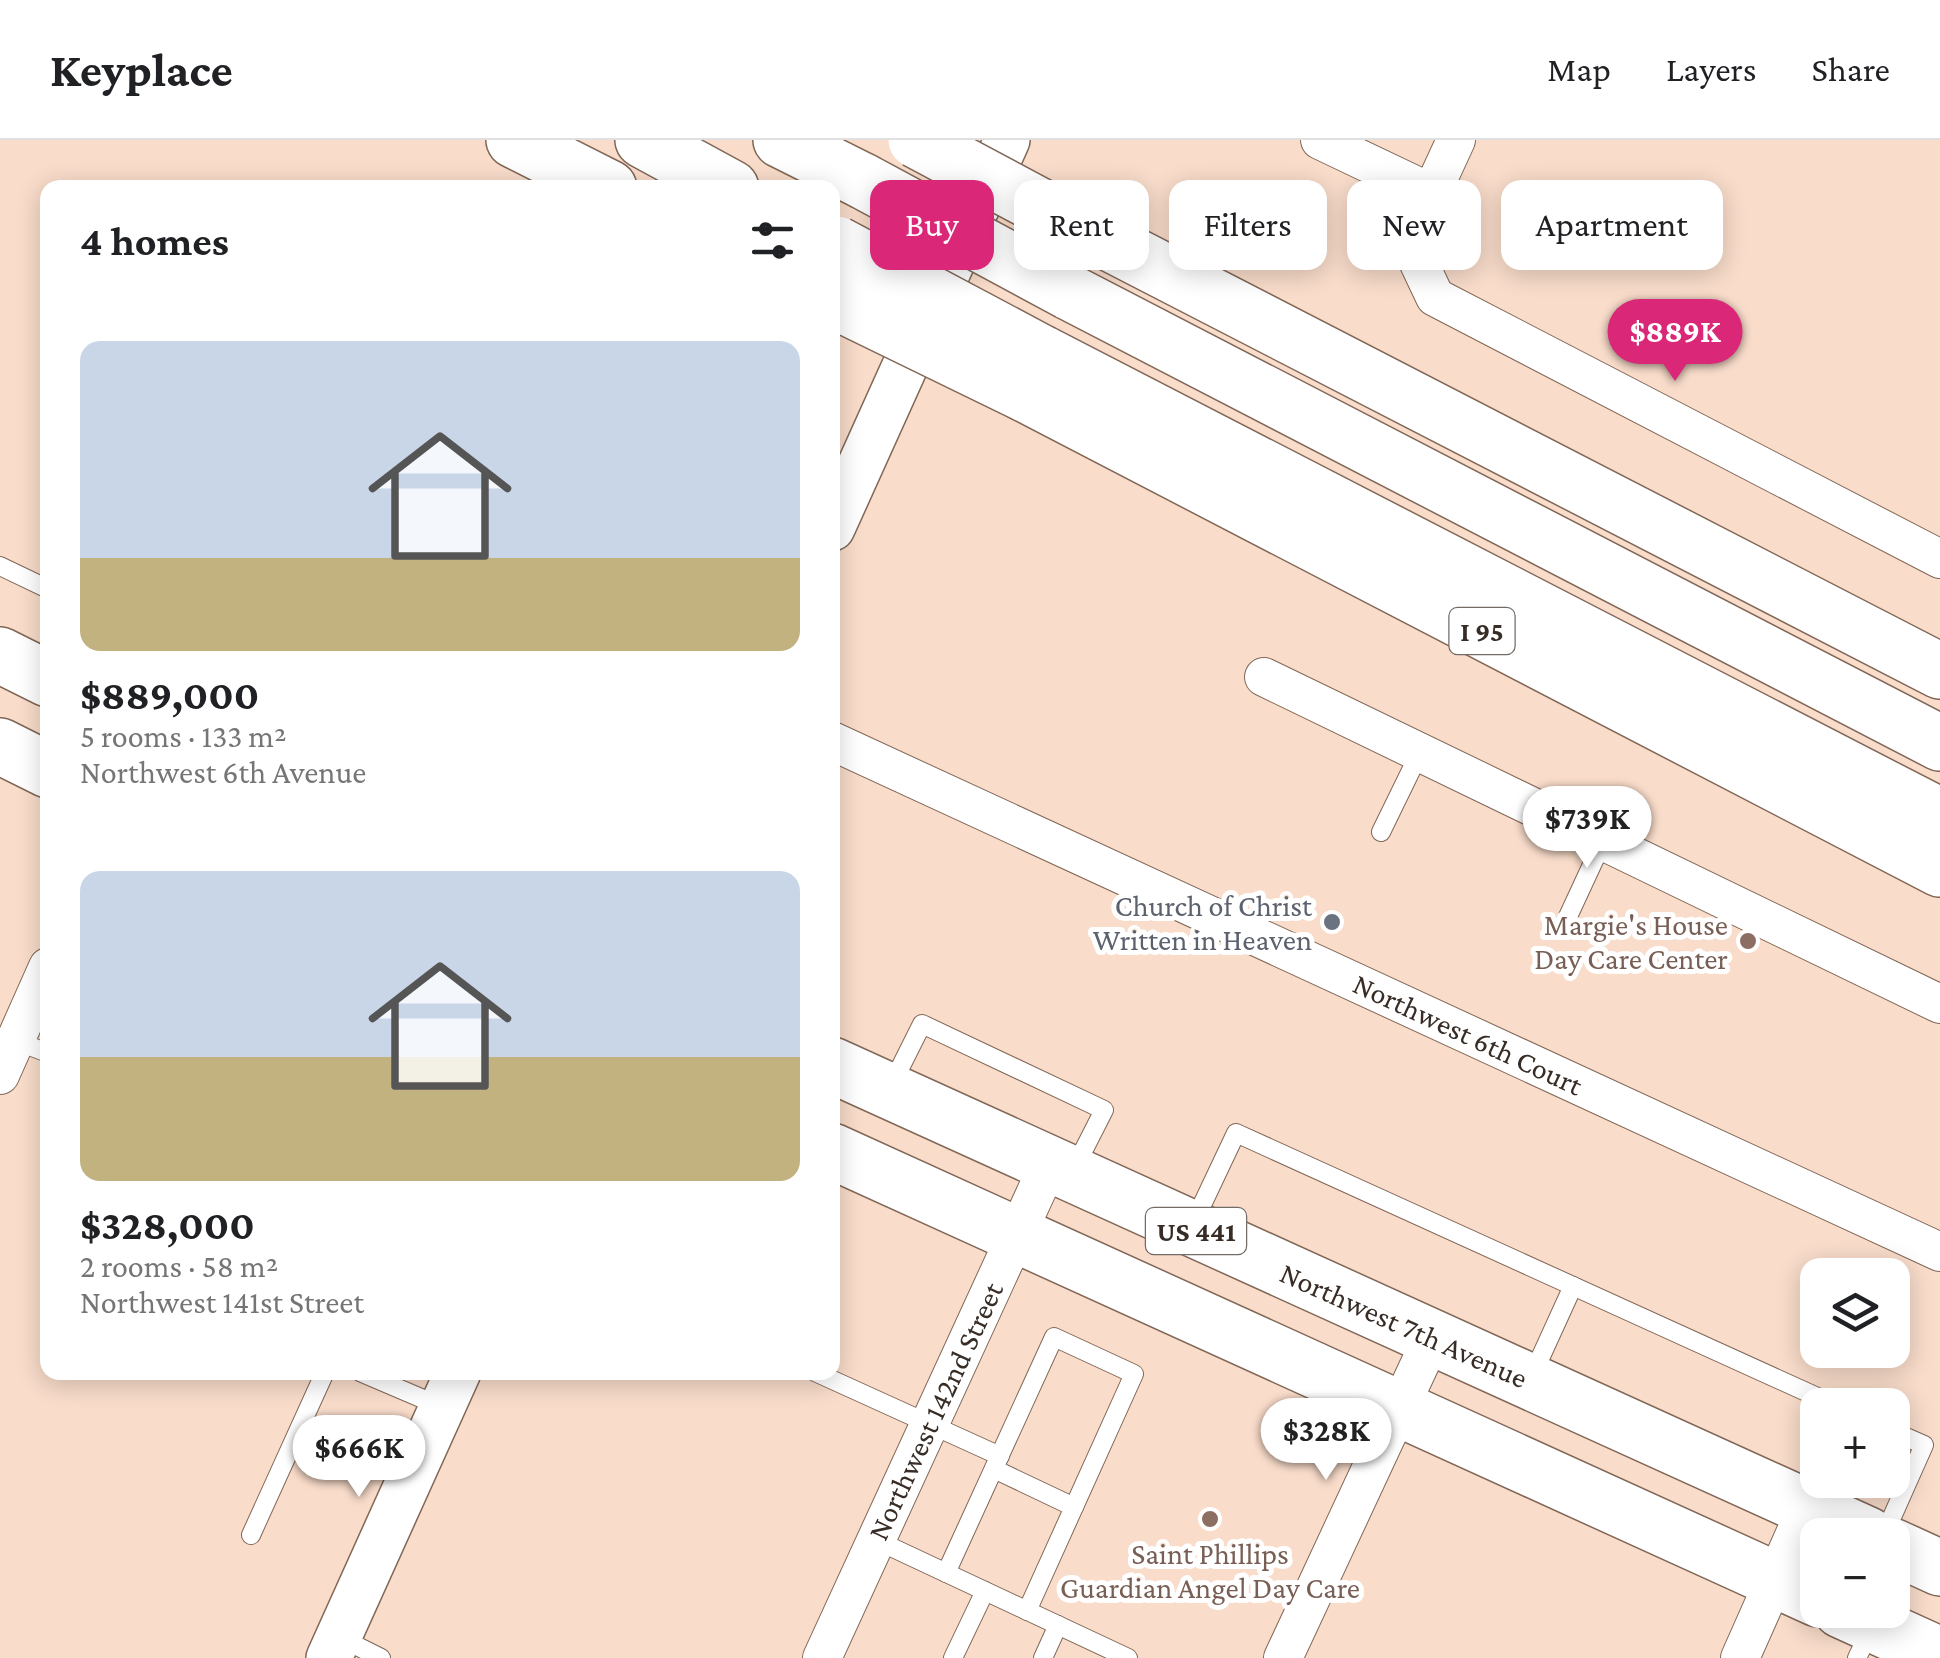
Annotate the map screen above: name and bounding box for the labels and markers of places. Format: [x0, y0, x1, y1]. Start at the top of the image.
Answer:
pin: $889K [1605, 299, 1745, 384]
pin: $739K [1517, 786, 1657, 871]
place label: Church of Christ Written in Heaven [1093, 889, 1313, 956]
place label: Margie's House Day Care Center [1534, 908, 1728, 976]
marker: Church of Christ Written in Heaven [1321, 911, 1343, 933]
marker: Margie's House Day Care Center [1737, 930, 1759, 952]
pin: $328K [1256, 1398, 1396, 1483]
pin: $666K [289, 1415, 429, 1500]
marker: Saint Phillips Guardian Angel Day Care [1199, 1508, 1221, 1530]
place label: Saint Phillips Guardian Angel Day Care [1060, 1537, 1360, 1605]

